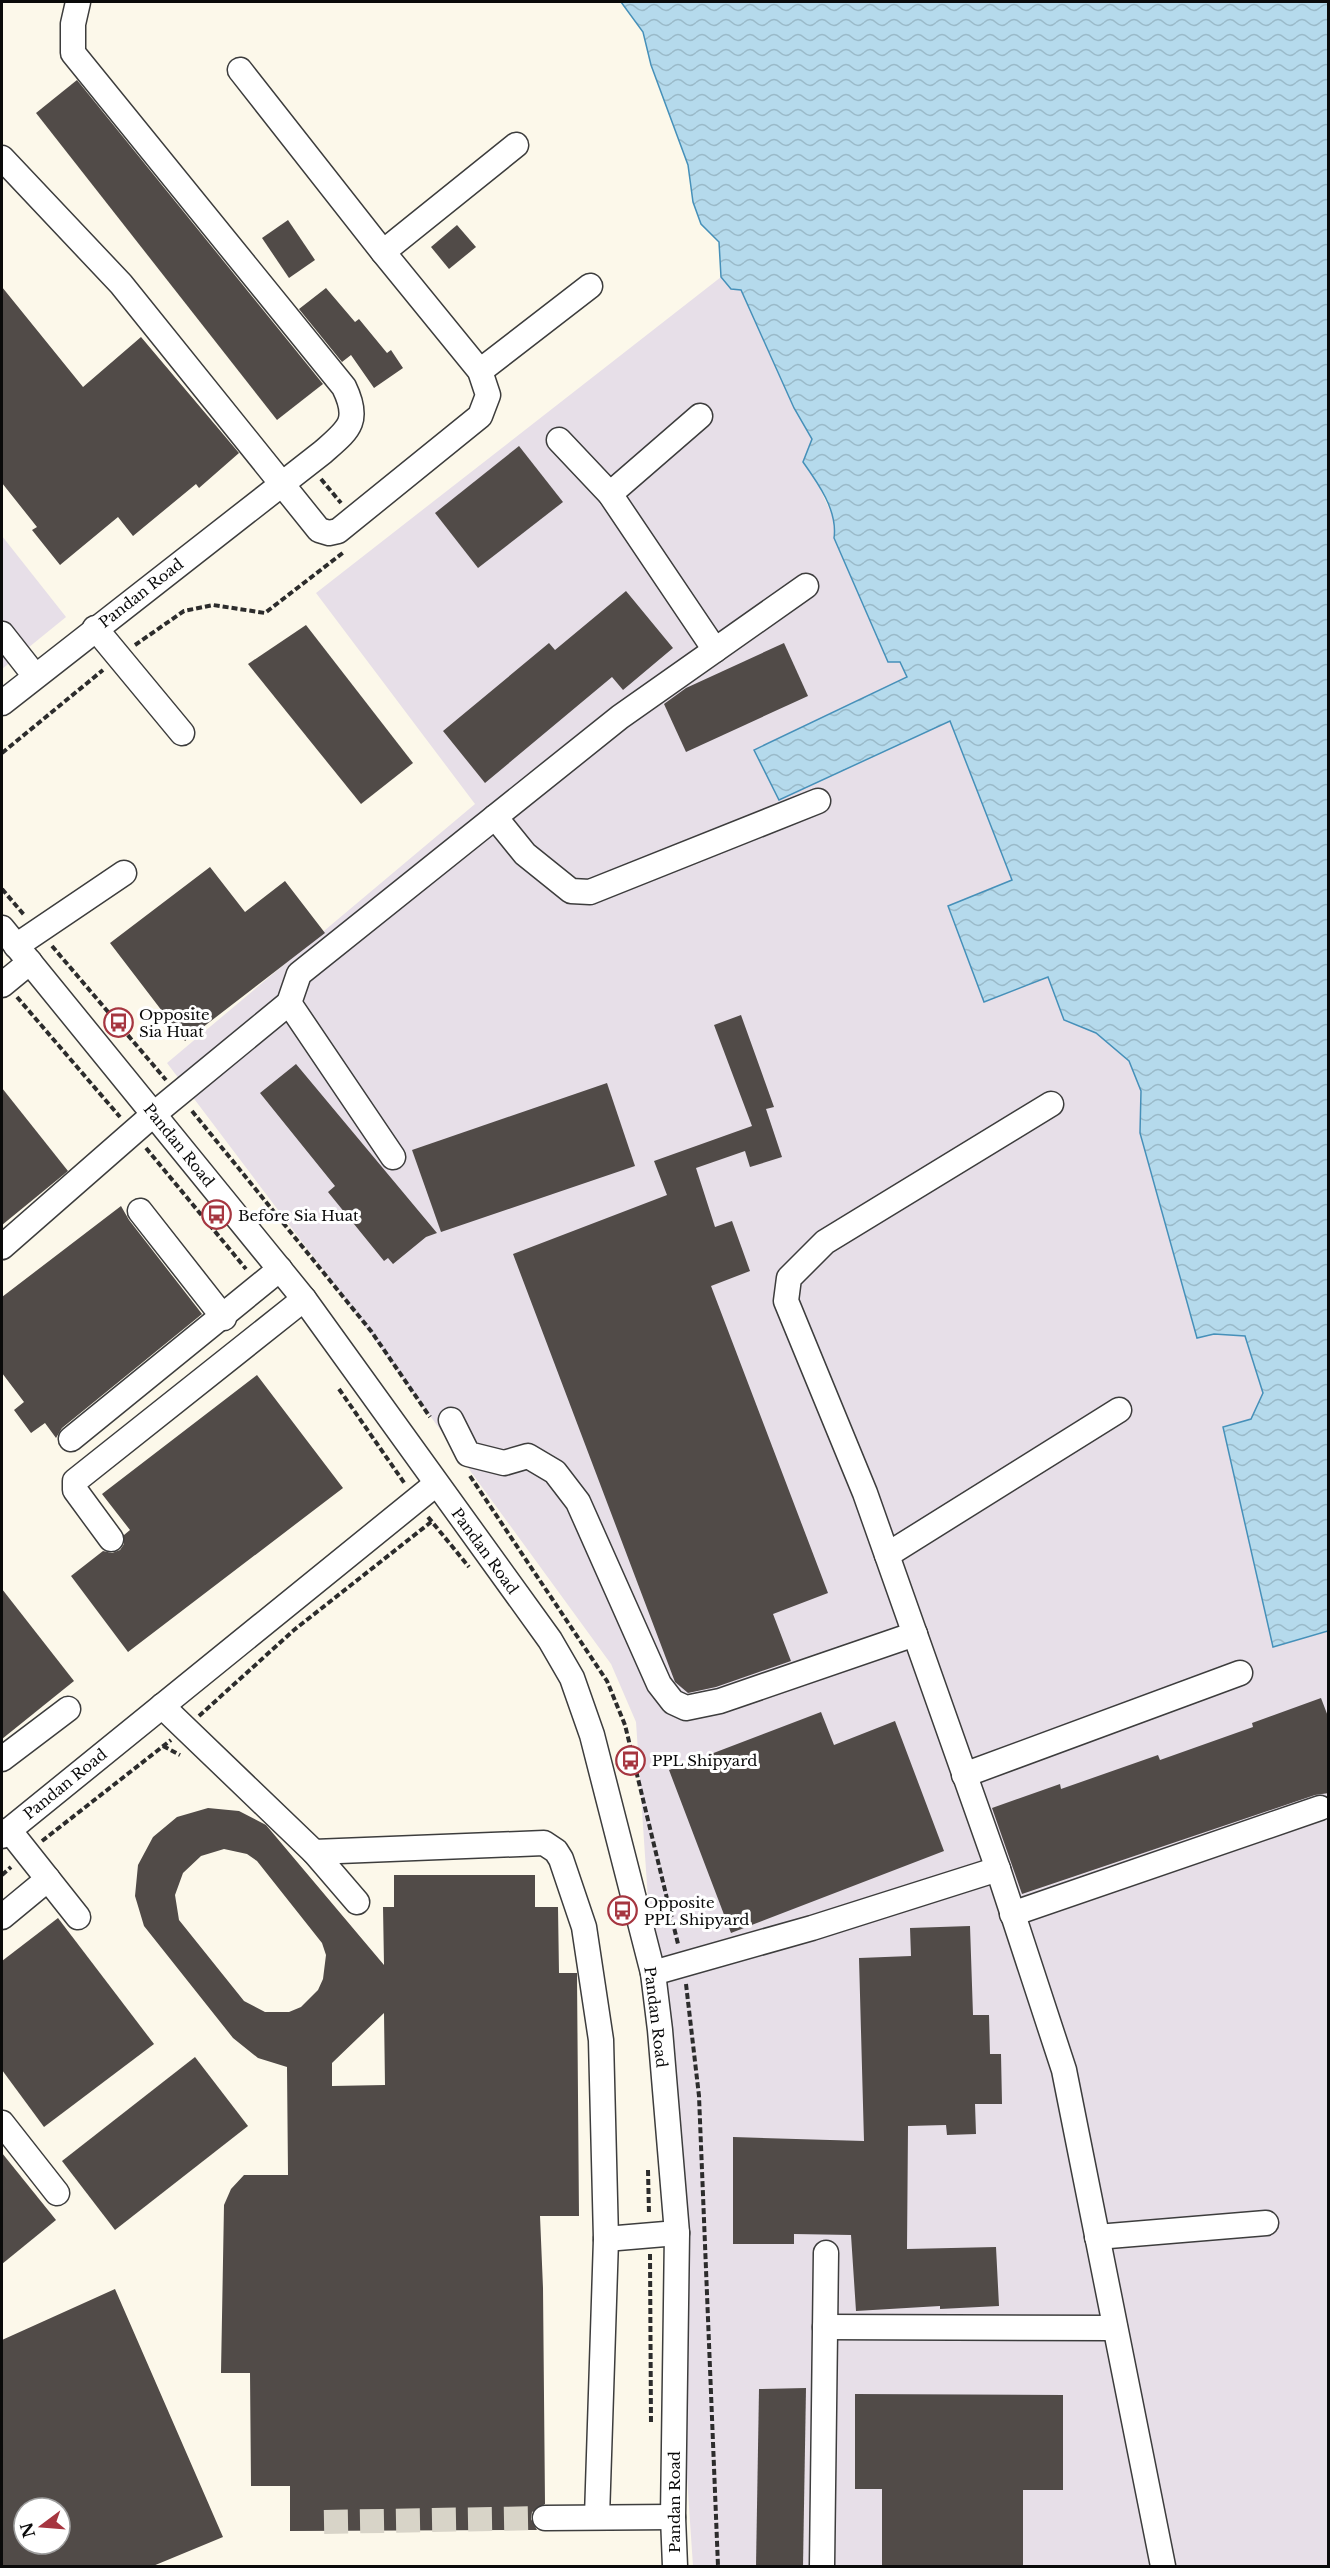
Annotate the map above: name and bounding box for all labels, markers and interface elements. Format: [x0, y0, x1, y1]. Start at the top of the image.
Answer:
street label: Pandan Road [95, 554, 187, 632]
place label: Opposite Sia Huat [139, 1005, 210, 1041]
bus stop icon: Opposite Sia Huat [102, 1007, 134, 1039]
street label: Pandan Road [140, 1099, 218, 1191]
bus stop icon: Before Sia Huat [201, 1199, 233, 1231]
place label: Before Sia Huat [238, 1206, 359, 1225]
street label: Pandan Road [447, 1504, 523, 1598]
bus stop icon: PPL Shipyard [615, 1744, 647, 1776]
street label: Pandan Road [19, 1745, 111, 1823]
place label: PPL Shipyard [652, 1751, 757, 1770]
place label: Opposite PPL Shipyard [644, 1893, 749, 1929]
bus stop icon: Opposite PPL Shipyard [607, 1895, 639, 1927]
street label: Pandan Road [640, 1965, 672, 2069]
street label: Pandan Road [665, 2451, 684, 2553]
north arrow [12, 2496, 72, 2556]
text: N [16, 2520, 39, 2540]

